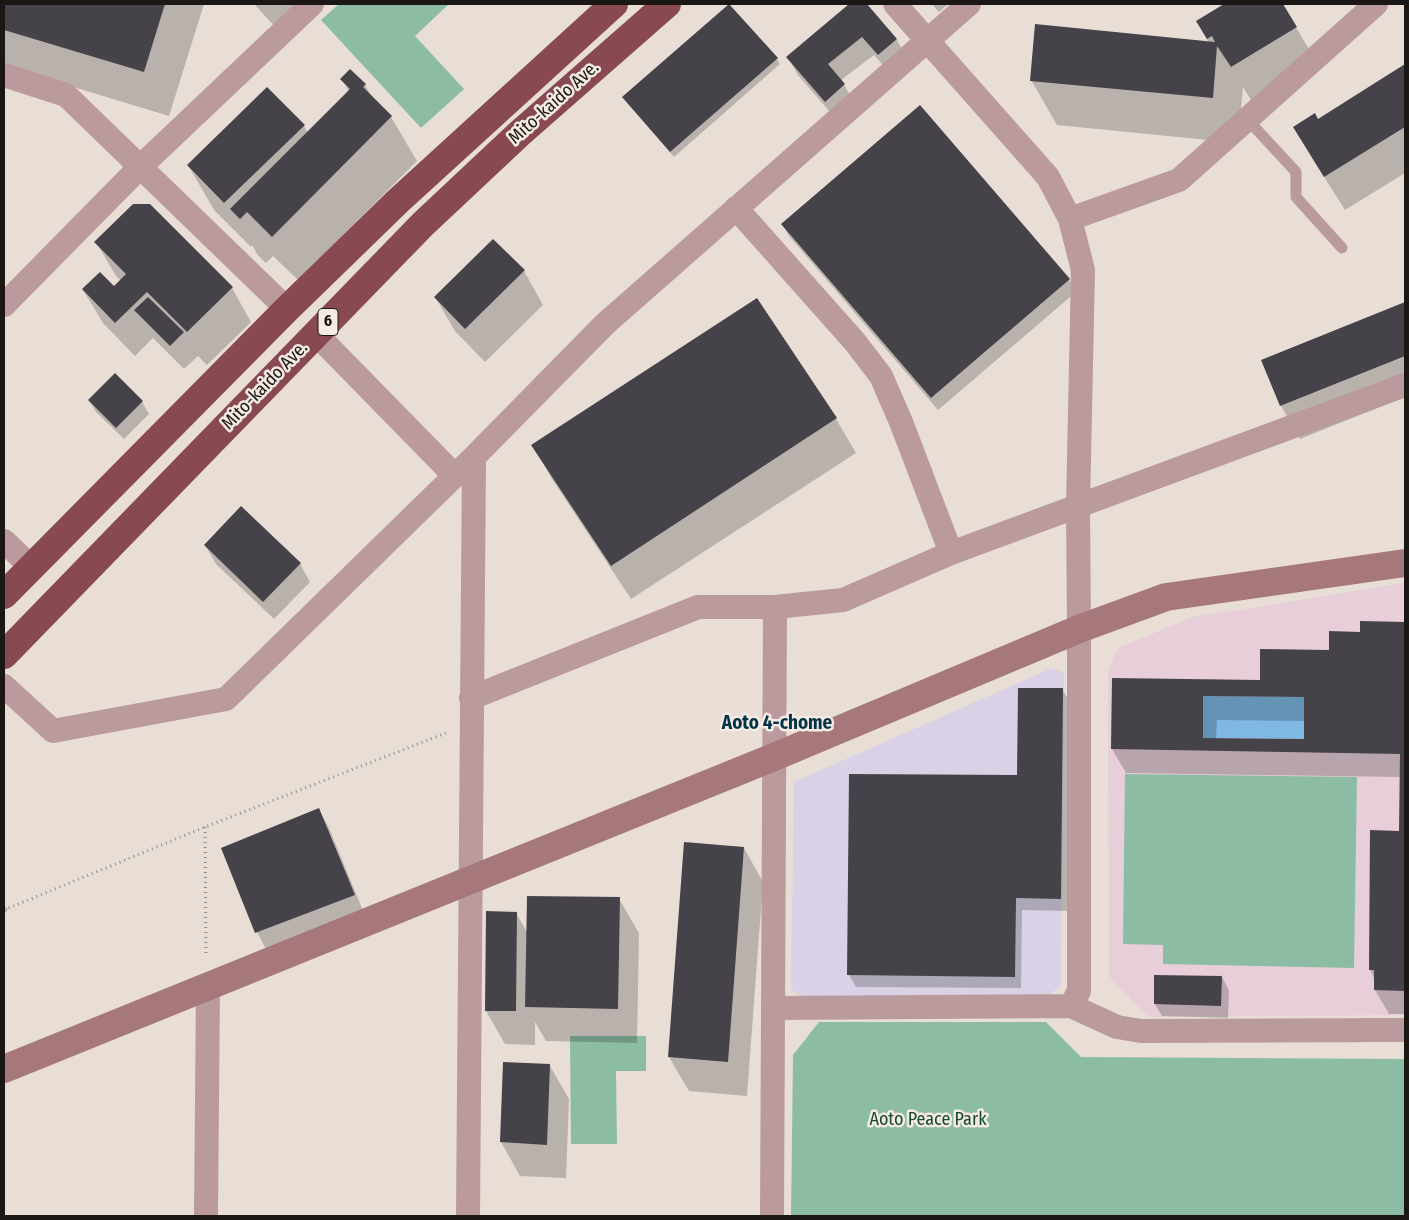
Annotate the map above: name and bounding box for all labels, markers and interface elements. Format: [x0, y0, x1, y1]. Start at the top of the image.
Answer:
street label: Mito-kaido Ave. [504, 57, 604, 149]
road number: 6 [318, 308, 338, 336]
street label: Mito-kaido Ave. [218, 338, 312, 434]
district label: Aoto 4-chome [722, 713, 832, 735]
park label: Aoto Peace Park [869, 1109, 987, 1131]

